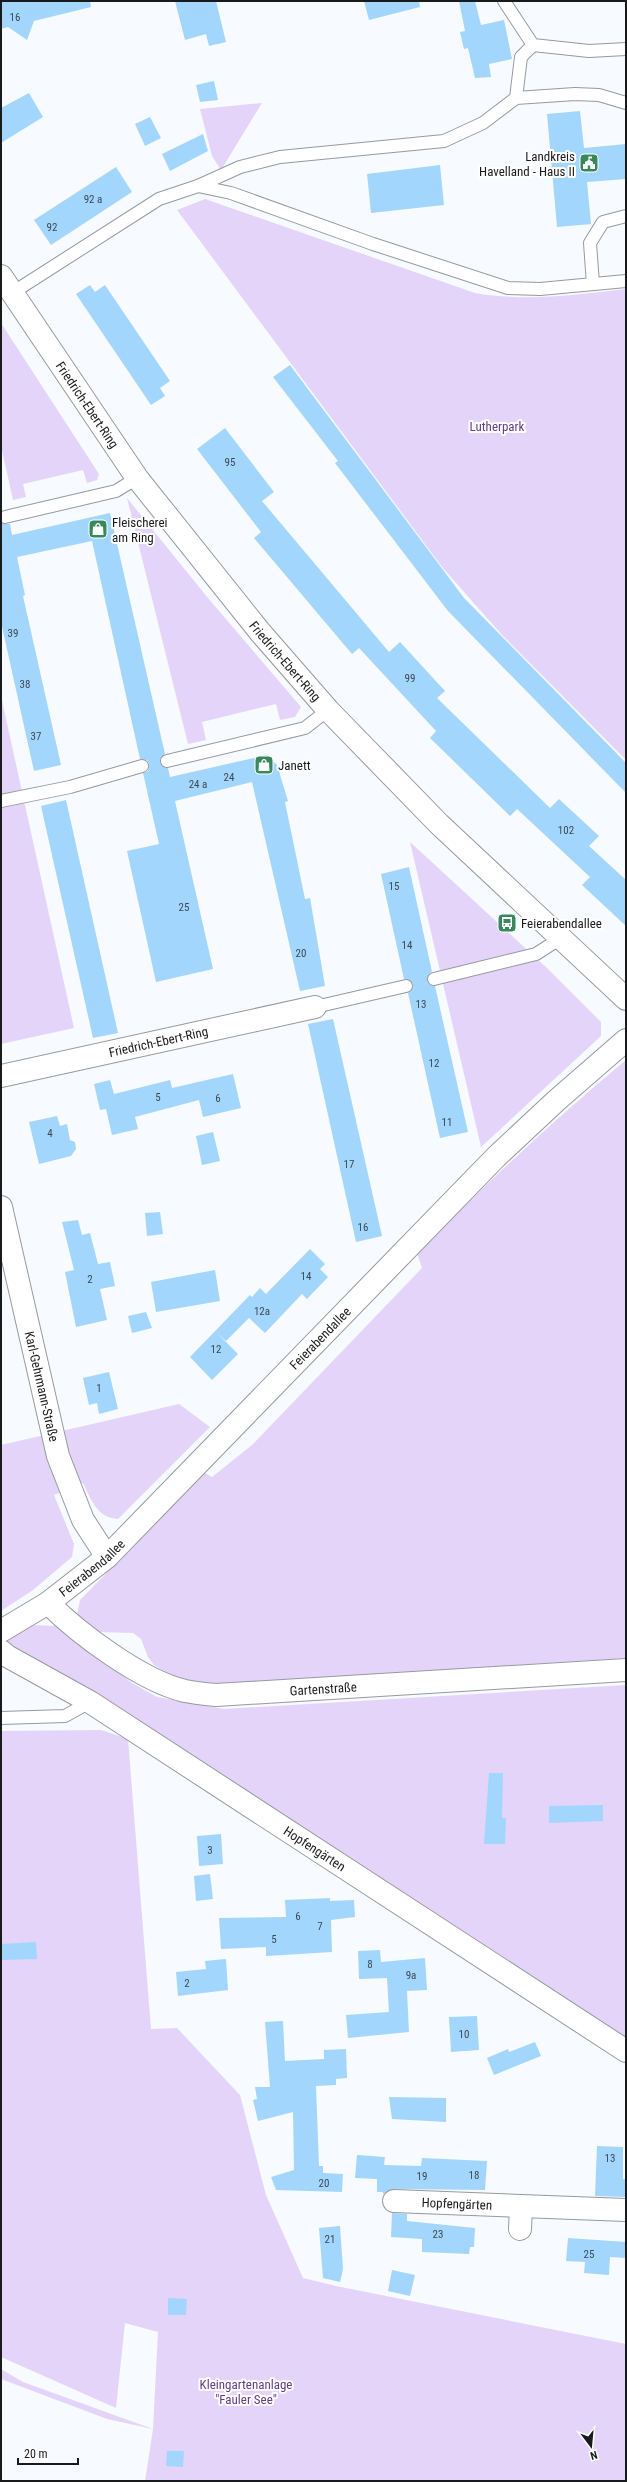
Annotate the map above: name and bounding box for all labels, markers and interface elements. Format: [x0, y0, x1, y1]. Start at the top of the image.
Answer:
house number: 16 [10, 11, 20, 24]
place label: Landkreis Havelland - Haus II [479, 149, 575, 179]
public building icon: Landkreis Havelland - Haus II [578, 152, 600, 174]
house number: 92 a [84, 193, 102, 206]
house number: 92 [47, 221, 57, 234]
street label: Friedrich-Ebert-Ring [53, 358, 122, 451]
park label: Lutherpark [470, 419, 525, 434]
house number: 95 [225, 456, 235, 469]
place label: Fleischerei am Ring [112, 515, 168, 545]
shop icon: Fleischerei am Ring [87, 518, 109, 540]
street label: Friedrich-Ebert-Ring [247, 618, 324, 704]
house number: 39 [8, 627, 18, 640]
house number: 99 [405, 672, 415, 685]
house number: 38 [20, 678, 30, 691]
house number: 37 [31, 730, 41, 743]
shop icon: Janett [253, 754, 275, 776]
place label: Janett [278, 758, 311, 773]
house number: 24 [224, 771, 235, 784]
house number: 24 a [189, 778, 207, 791]
house number: 102 [558, 824, 574, 837]
house number: 15 [389, 880, 399, 893]
house number: 25 [179, 901, 189, 914]
bus stop icon: Feierabendallee [496, 912, 518, 934]
place label: Feierabendallee [521, 916, 602, 931]
house number: 14 [402, 939, 413, 952]
house number: 20 [296, 947, 306, 960]
house number: 13 [416, 998, 426, 1011]
street label: Friedrich-Ebert-Ring [107, 1023, 209, 1060]
house number: 12 [429, 1057, 439, 1070]
house number: 5 [155, 1091, 161, 1104]
house number: 6 [215, 1092, 221, 1105]
house number: 11 [442, 1116, 452, 1129]
house number: 4 [47, 1127, 53, 1140]
house number: 17 [344, 1158, 354, 1171]
house number: 16 [358, 1221, 368, 1234]
house number: 14 [301, 1270, 312, 1283]
house number: 2 [87, 1273, 93, 1286]
street label: Feierabendallee [286, 1304, 354, 1372]
house number: 12a [254, 1305, 270, 1318]
street label: Karl-Gehrmann-Straße [22, 1330, 62, 1443]
house number: 12 [211, 1343, 221, 1356]
house number: 1 [96, 1382, 102, 1395]
street label: Feierabendallee [56, 1536, 128, 1599]
street label: Gartenstraße [289, 1679, 357, 1698]
street label: Hopfengärten [281, 1823, 348, 1874]
house number: 3 [207, 1844, 213, 1857]
house number: 6 [295, 1910, 301, 1923]
house number: 7 [317, 1920, 323, 1933]
house number: 5 [271, 1933, 277, 1946]
house number: 8 [367, 1958, 373, 1971]
house number: 9a [406, 1969, 416, 1982]
house number: 2 [184, 1977, 190, 1990]
house number: 10 [459, 2028, 469, 2041]
house number: 13 [605, 2152, 615, 2165]
house number: 18 [469, 2169, 479, 2182]
house number: 19 [417, 2170, 427, 2183]
house number: 20 [319, 2177, 329, 2190]
street label: Hopfengärten [421, 2195, 492, 2212]
house number: 23 [433, 2228, 443, 2241]
house number: 21 [325, 2233, 335, 2246]
house number: 25 [584, 2248, 594, 2261]
park label: Kleingartenanlage "Fauler See" [200, 2377, 292, 2407]
north arrow [571, 2426, 611, 2466]
scale bar [18, 2440, 78, 2466]
text: 20 m [24, 2447, 48, 2461]
text: N [588, 2448, 599, 2462]

